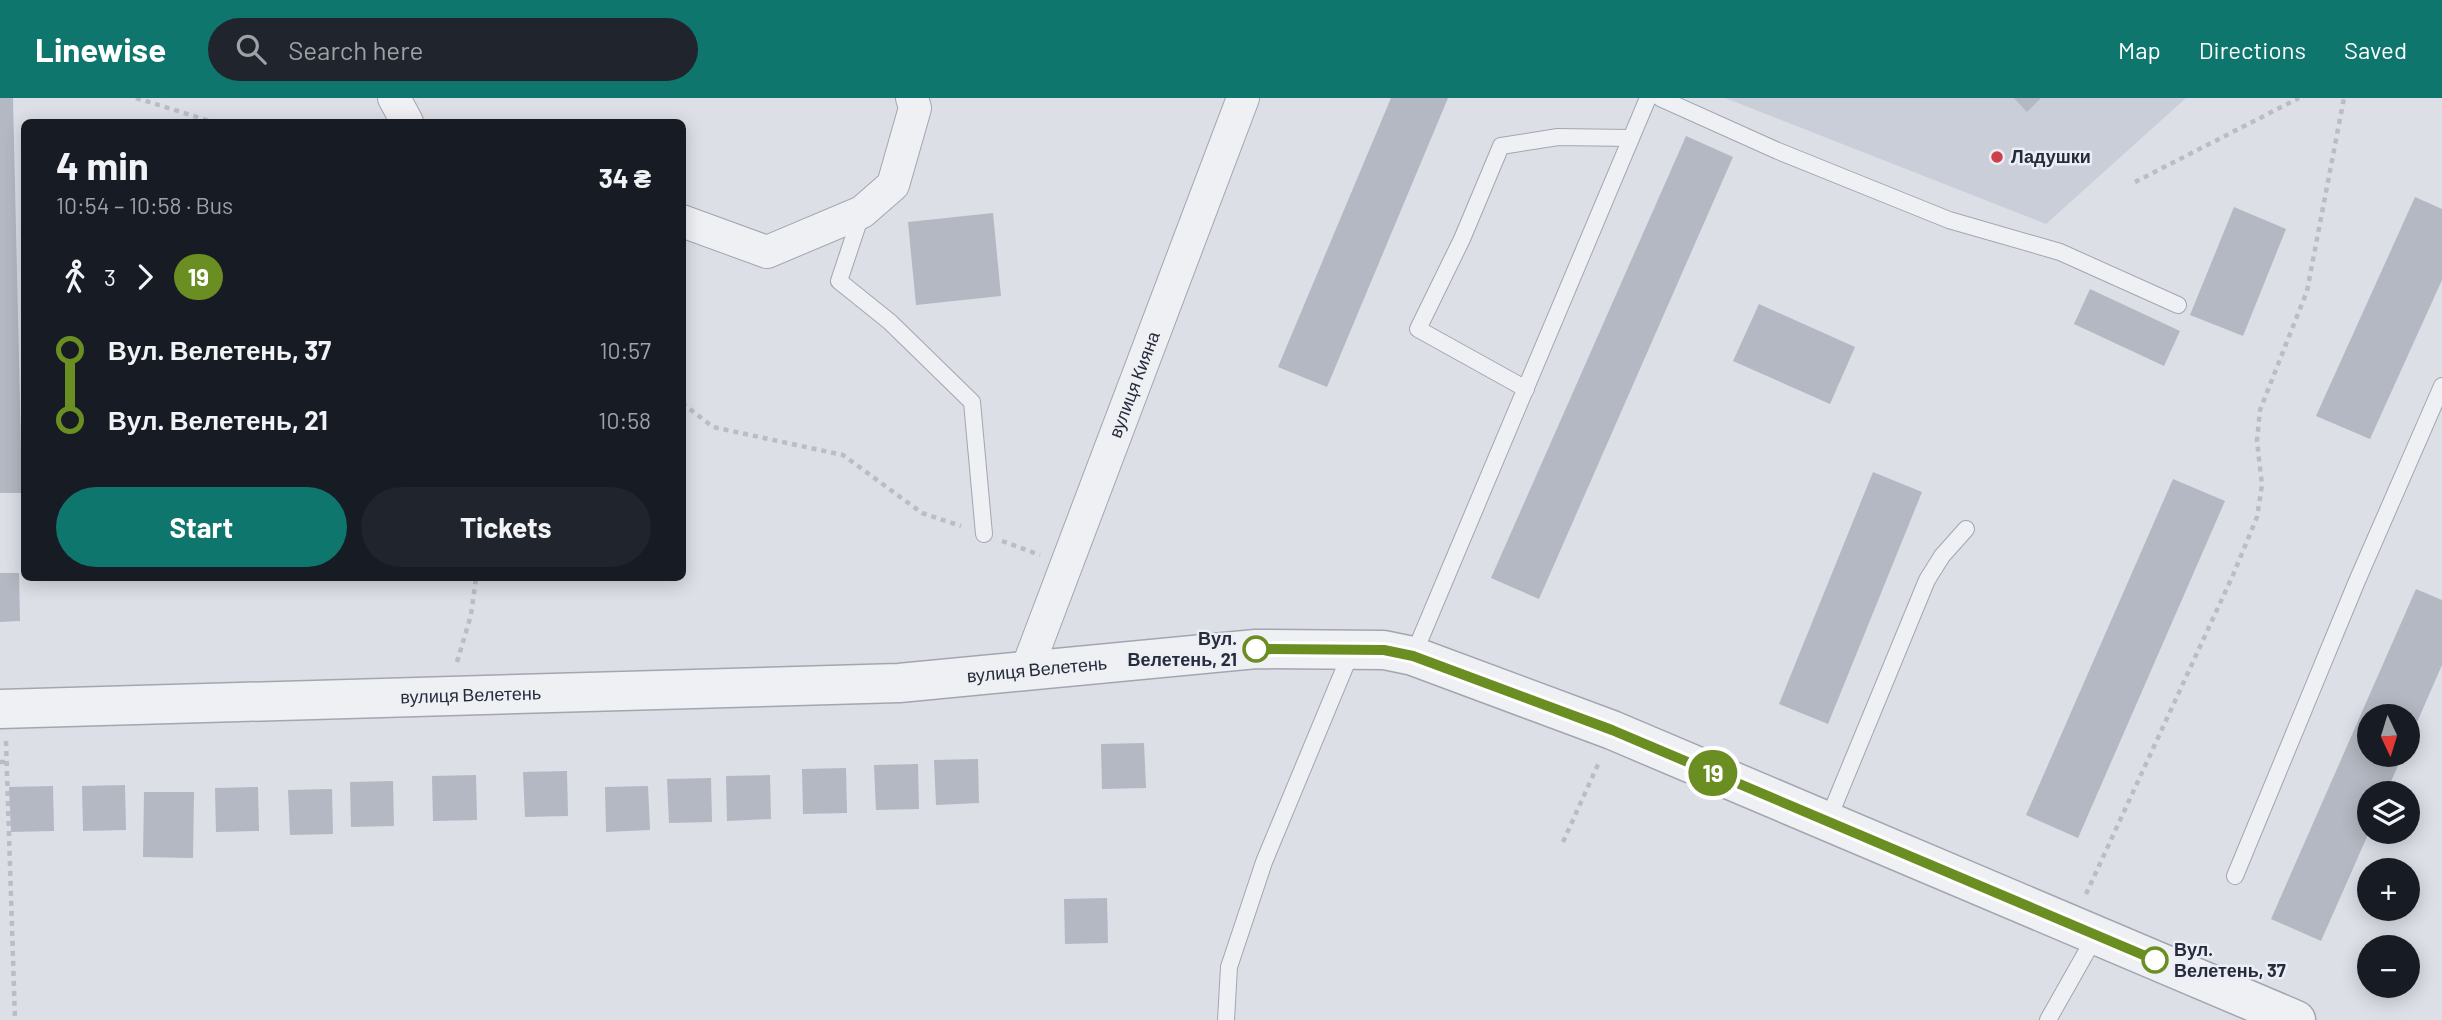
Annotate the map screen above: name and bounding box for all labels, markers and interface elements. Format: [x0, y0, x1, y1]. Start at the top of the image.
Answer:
search box [208, 18, 698, 81]
text: Linewise [35, 29, 166, 69]
icon: search [232, 30, 270, 68]
text: Search here [288, 34, 423, 65]
text: Map [2118, 35, 2161, 64]
text: Directions [2199, 35, 2306, 64]
text: Saved [2344, 35, 2407, 64]
text: 4 min [56, 142, 149, 188]
place label: Ладушки [2011, 145, 2091, 167]
marker: Ладушки [1989, 149, 2005, 165]
text: 34 ₴ [599, 162, 651, 193]
text: 10:54 – 10:58 · Bus [56, 191, 233, 219]
icon: walk [56, 258, 94, 296]
icon: forward [126, 258, 164, 296]
text: 19 [188, 262, 209, 291]
text: 3 [104, 263, 116, 291]
street label: вулиця Кияна [1103, 327, 1164, 441]
text: Вул. Велетень, 37 [108, 334, 331, 365]
text: 10:57 [599, 336, 651, 364]
text: Вул. Велетень, 21 [108, 404, 328, 435]
text: 10:58 [598, 406, 651, 434]
button: Start [56, 487, 347, 567]
button: Tickets [361, 487, 651, 567]
place label: Вул. Велетень, 21 [1128, 627, 1237, 670]
marker: Вул. Велетень, 21 [1243, 636, 1269, 662]
street label: вулиця Велетень [966, 651, 1108, 686]
street label: вулиця Велетень [400, 681, 541, 707]
north arrow [2357, 704, 2420, 766]
map controls [2357, 704, 2420, 998]
line badge: 19 [1682, 750, 1744, 796]
text: 19 [1702, 758, 1724, 787]
button: layers [2357, 781, 2420, 844]
button: + [2357, 858, 2420, 921]
button: − [2357, 935, 2420, 998]
place label: Вул. Велетень, 37 [2174, 938, 2286, 981]
marker: Вул. Велетень, 37 [2142, 947, 2168, 973]

